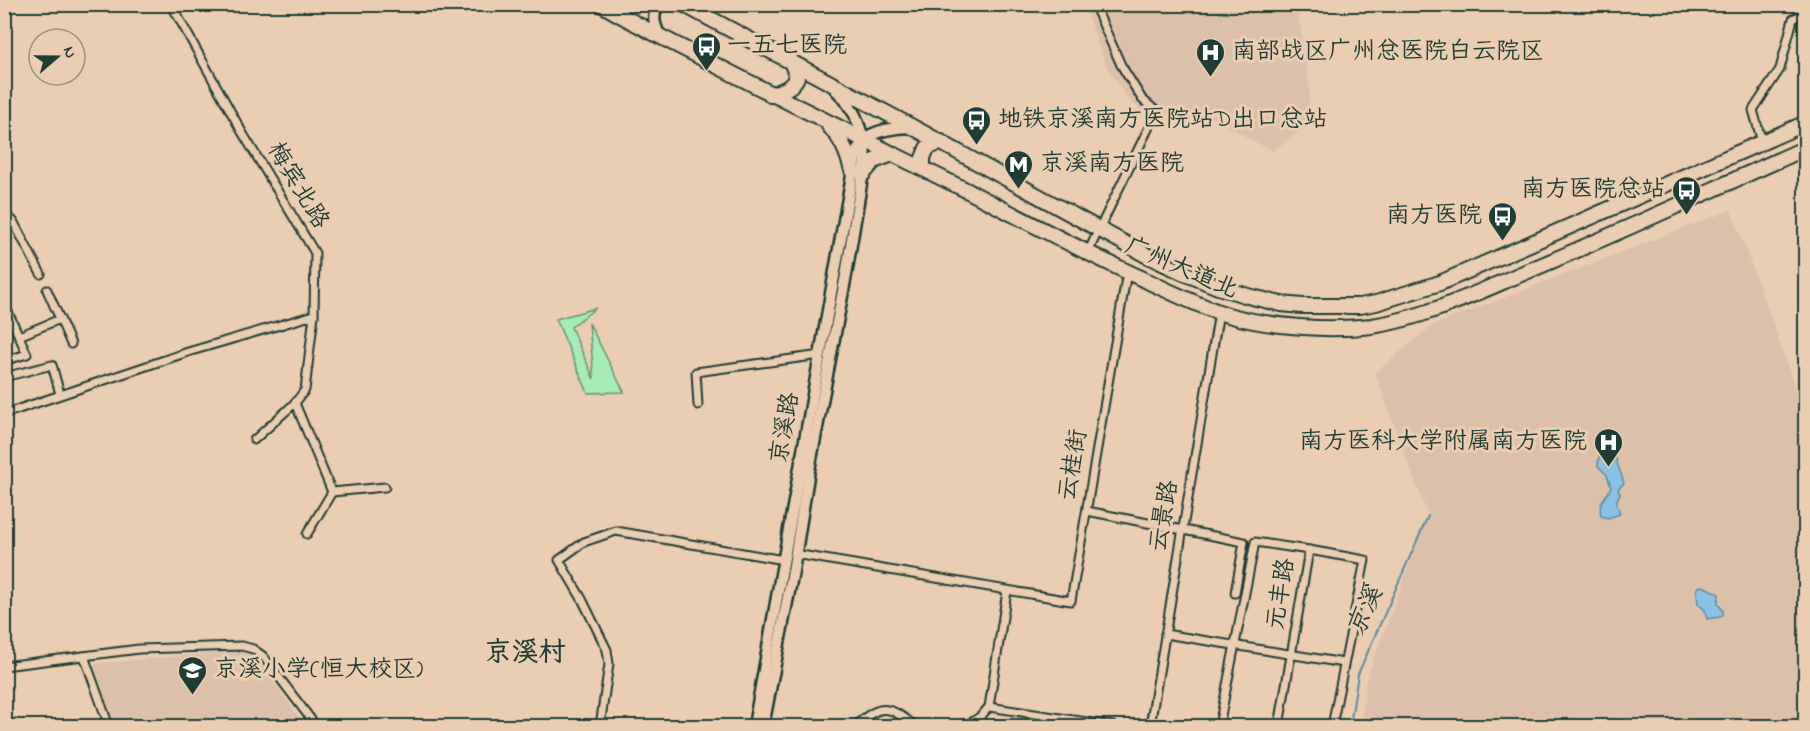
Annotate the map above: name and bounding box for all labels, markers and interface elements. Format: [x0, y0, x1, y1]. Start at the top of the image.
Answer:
north arrow [27, 27, 87, 87]
place label: 一五七医院 [727, 29, 847, 64]
bus stop icon: 一五七医院 [690, 30, 722, 72]
place label: 南部战区广州总医院白云院区 [1232, 35, 1544, 70]
hospital icon: 南部战区广州总医院白云院区 [1195, 36, 1227, 78]
text: N [56, 43, 82, 62]
place label: 地铁京溪南方医院站D出口总站 [998, 103, 1328, 138]
bus stop icon: 地铁京溪南方医院站D出口总站 [961, 104, 993, 146]
street label: 梅宾北路 [257, 136, 337, 236]
place label: 京溪南方医院 [1040, 147, 1184, 182]
metro station icon: 京溪南方医院 [1003, 148, 1035, 190]
place label: 南方医院总站 [1521, 173, 1665, 208]
bus stop icon: 南方医院总站 [1670, 174, 1702, 216]
place label: 南方医院 [1386, 199, 1482, 234]
bus stop icon: 南方医院 [1487, 200, 1519, 242]
street label: 广州大道北 [1119, 229, 1243, 309]
street label: 京溪路 [763, 390, 809, 466]
place label: 南方医科大学附属南方医院 [1299, 425, 1587, 460]
hospital icon: 南方医科大学附属南方医院 [1592, 426, 1624, 468]
street label: 云桂街 [1051, 427, 1097, 503]
street label: 云景路 [1142, 478, 1188, 554]
street label: 元丰路 [1259, 556, 1305, 632]
water label: 京溪 [1338, 579, 1395, 643]
district label: 京溪村 [485, 634, 566, 673]
place label: 京溪小学(恒大校区) [214, 653, 423, 688]
school or university icon: 京溪小学(恒大校区) [177, 654, 209, 696]

